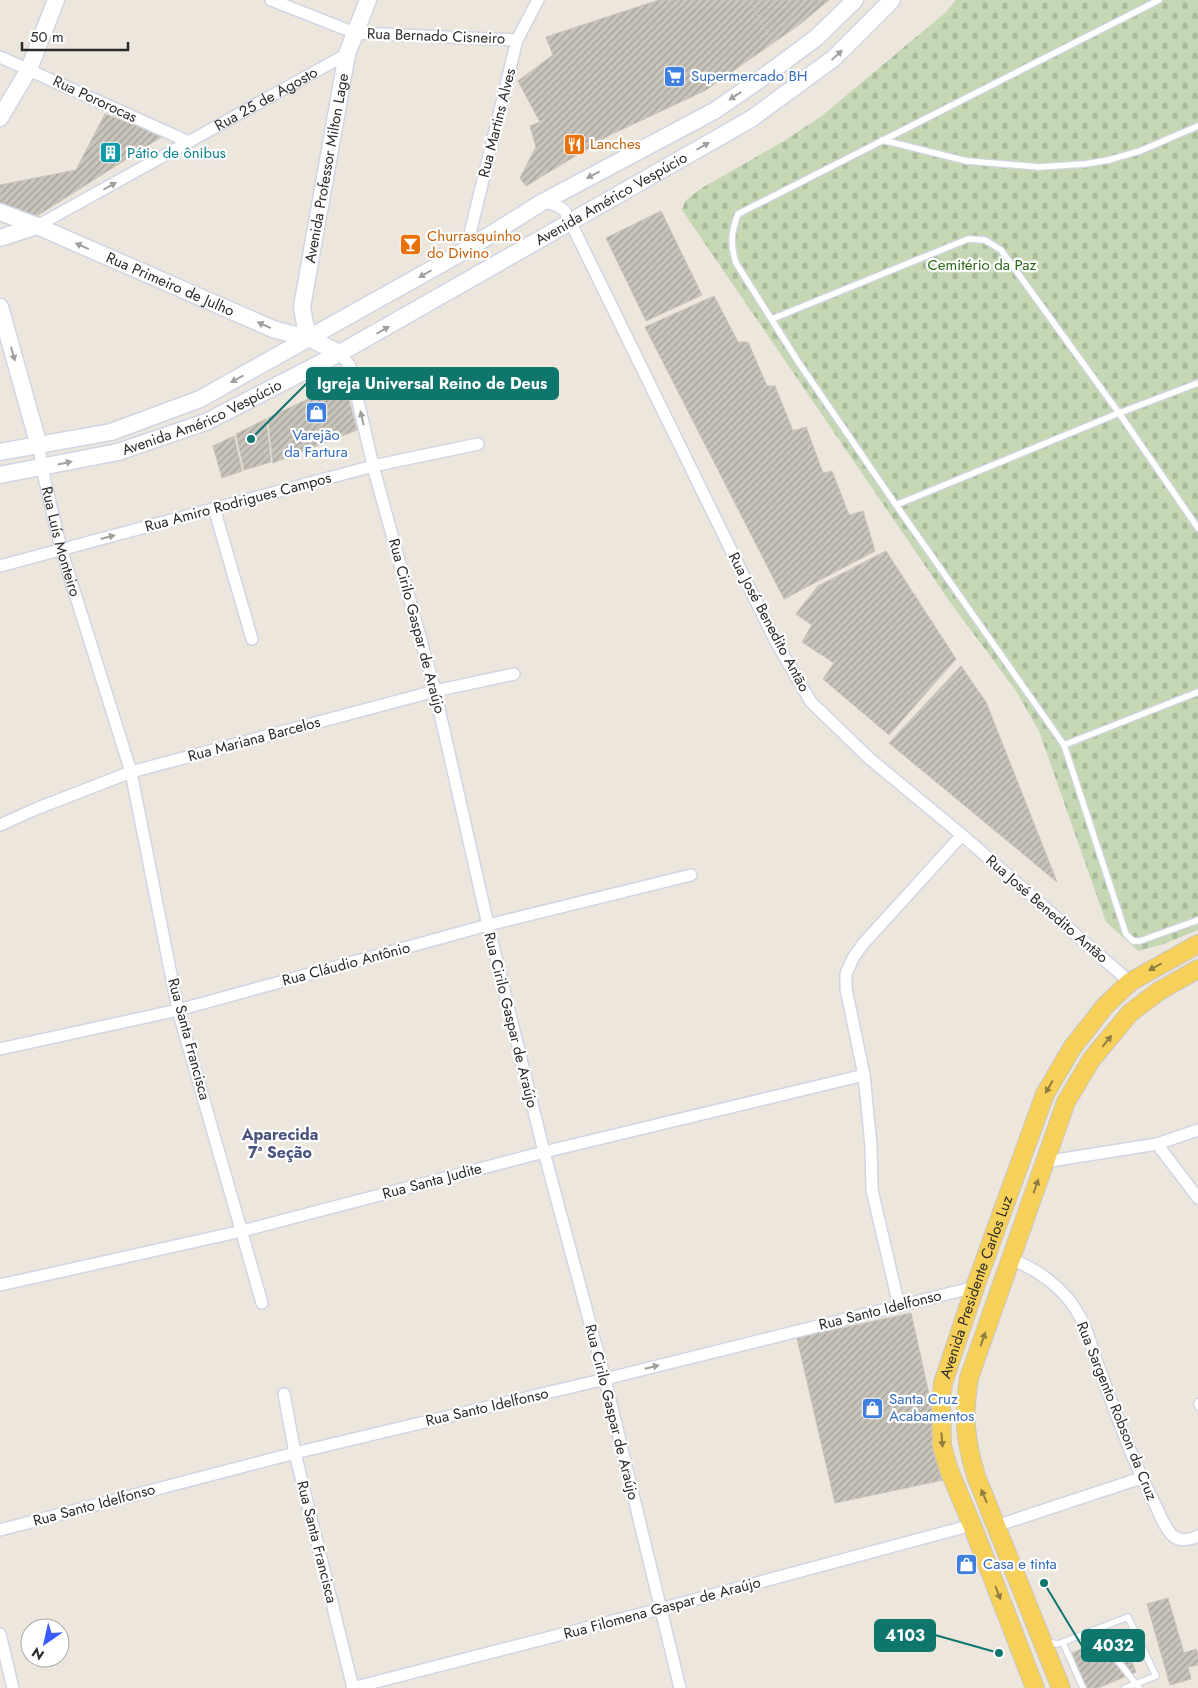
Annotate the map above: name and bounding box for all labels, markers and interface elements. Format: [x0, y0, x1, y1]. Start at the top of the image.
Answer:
scale bar [22, 20, 129, 52]
street label: Rua Bernado Cisneiro [366, 23, 506, 49]
text: 50 m [30, 26, 64, 48]
one-way arrow [831, 49, 843, 61]
street label: Rua 25 de Agosto [211, 61, 322, 136]
supermarket icon: Supermercado BH [663, 64, 687, 88]
place label: Supermercado BH [691, 65, 808, 87]
street label: Rua Martins Alves [473, 66, 521, 180]
street label: Rua Pororocas [49, 70, 141, 128]
street label: Avenida Professor Milton Lage [299, 71, 354, 265]
one-way arrow [729, 92, 742, 101]
restaurant icon: Lanches [562, 132, 586, 156]
place label: Lanches [590, 133, 641, 155]
building icon: Pátio de ônibus [99, 141, 123, 165]
place label: Pátio de ônibus [127, 142, 226, 164]
one-way arrow [696, 142, 710, 150]
street label: Avenida Américo Vespúcio [531, 147, 691, 251]
one-way arrow [586, 171, 601, 179]
one-way arrow [103, 181, 117, 190]
place label: Churrasquinho do Divino [427, 225, 521, 264]
bar icon: Churrasquinho do Divino [399, 233, 423, 257]
one-way arrow [75, 241, 89, 249]
street label: Rua Primeiro de Julho [103, 247, 238, 322]
park label: Cemitério da Paz [928, 254, 1037, 276]
one-way arrow [418, 269, 431, 278]
one-way arrow [256, 320, 271, 328]
one-way arrow [376, 325, 389, 334]
one-way arrow [10, 347, 18, 362]
callout: Igreja Universal Reino de Deus [307, 368, 558, 399]
text: Igreja Universal Reino de Deus [317, 372, 547, 395]
street label: Avenida Américo Vespúcio [119, 374, 285, 461]
one-way arrow [230, 375, 244, 383]
shop icon: Varejão da Fartura [304, 400, 328, 424]
one-way arrow [358, 411, 366, 426]
place label: Varejão da Fartura [284, 424, 348, 463]
one-way arrow [57, 459, 73, 467]
street label: Rua Amiro Rodrigues Campos [142, 467, 334, 537]
street label: Rua Luís Monteiro [36, 484, 86, 599]
one-way arrow [101, 532, 116, 540]
street label: Rua Cirilo Gaspar de Araújo [383, 536, 451, 716]
street label: Rua José Benedito Antão [723, 548, 815, 696]
street label: Rua Mariana Barcelos [185, 711, 323, 767]
street label: Rua José Benedito Antão [981, 850, 1113, 968]
street label: Rua Cirilo Gaspar de Araújo [478, 930, 544, 1110]
street label: Rua Cláudio Antônio [280, 936, 412, 992]
one-way arrow [1149, 963, 1162, 972]
street label: Rua Santa Francisca [162, 976, 216, 1102]
one-way arrow [1101, 1035, 1112, 1048]
one-way arrow [1045, 1080, 1054, 1093]
district label: Aparecida 7ª Seção [241, 1123, 318, 1164]
street label: Rua Santa Judite [380, 1157, 484, 1205]
one-way arrow [1033, 1178, 1040, 1193]
street label: Avenida Presidente Carlos Luz [934, 1193, 1018, 1381]
street label: Rua Santo Idelfonso [816, 1284, 944, 1336]
street label: Rua Sargento Robson da Cruz [1071, 1318, 1163, 1504]
street label: Rua Cirilo Gaspar de Araújo [579, 1322, 645, 1502]
one-way arrow [980, 1332, 987, 1347]
one-way arrow [645, 1363, 660, 1371]
street label: Rua Santo Idelfonso [423, 1382, 551, 1432]
place label: Santa Cruz Acabamentos [889, 1388, 974, 1427]
shop icon: Santa Cruz Acabamentos [861, 1396, 885, 1420]
one-way arrow [938, 1433, 946, 1449]
street label: Rua Santo Idelfonso [30, 1478, 158, 1532]
street label: Rua Santa Francisca [291, 1478, 343, 1606]
one-way arrow [980, 1489, 988, 1503]
shop icon: Casa e tinta [955, 1552, 979, 1576]
place label: Casa e tinta [983, 1553, 1057, 1575]
street label: Rua Filomena Gaspar de Araújo [561, 1571, 763, 1645]
one-way arrow [995, 1585, 1002, 1600]
north arrow [20, 1618, 70, 1668]
callout: 4103 [875, 1620, 935, 1651]
text: 4103 [885, 1624, 925, 1647]
callout: 4032 [1082, 1630, 1144, 1661]
text: 4032 [1092, 1634, 1134, 1657]
text: N [28, 1642, 48, 1665]

